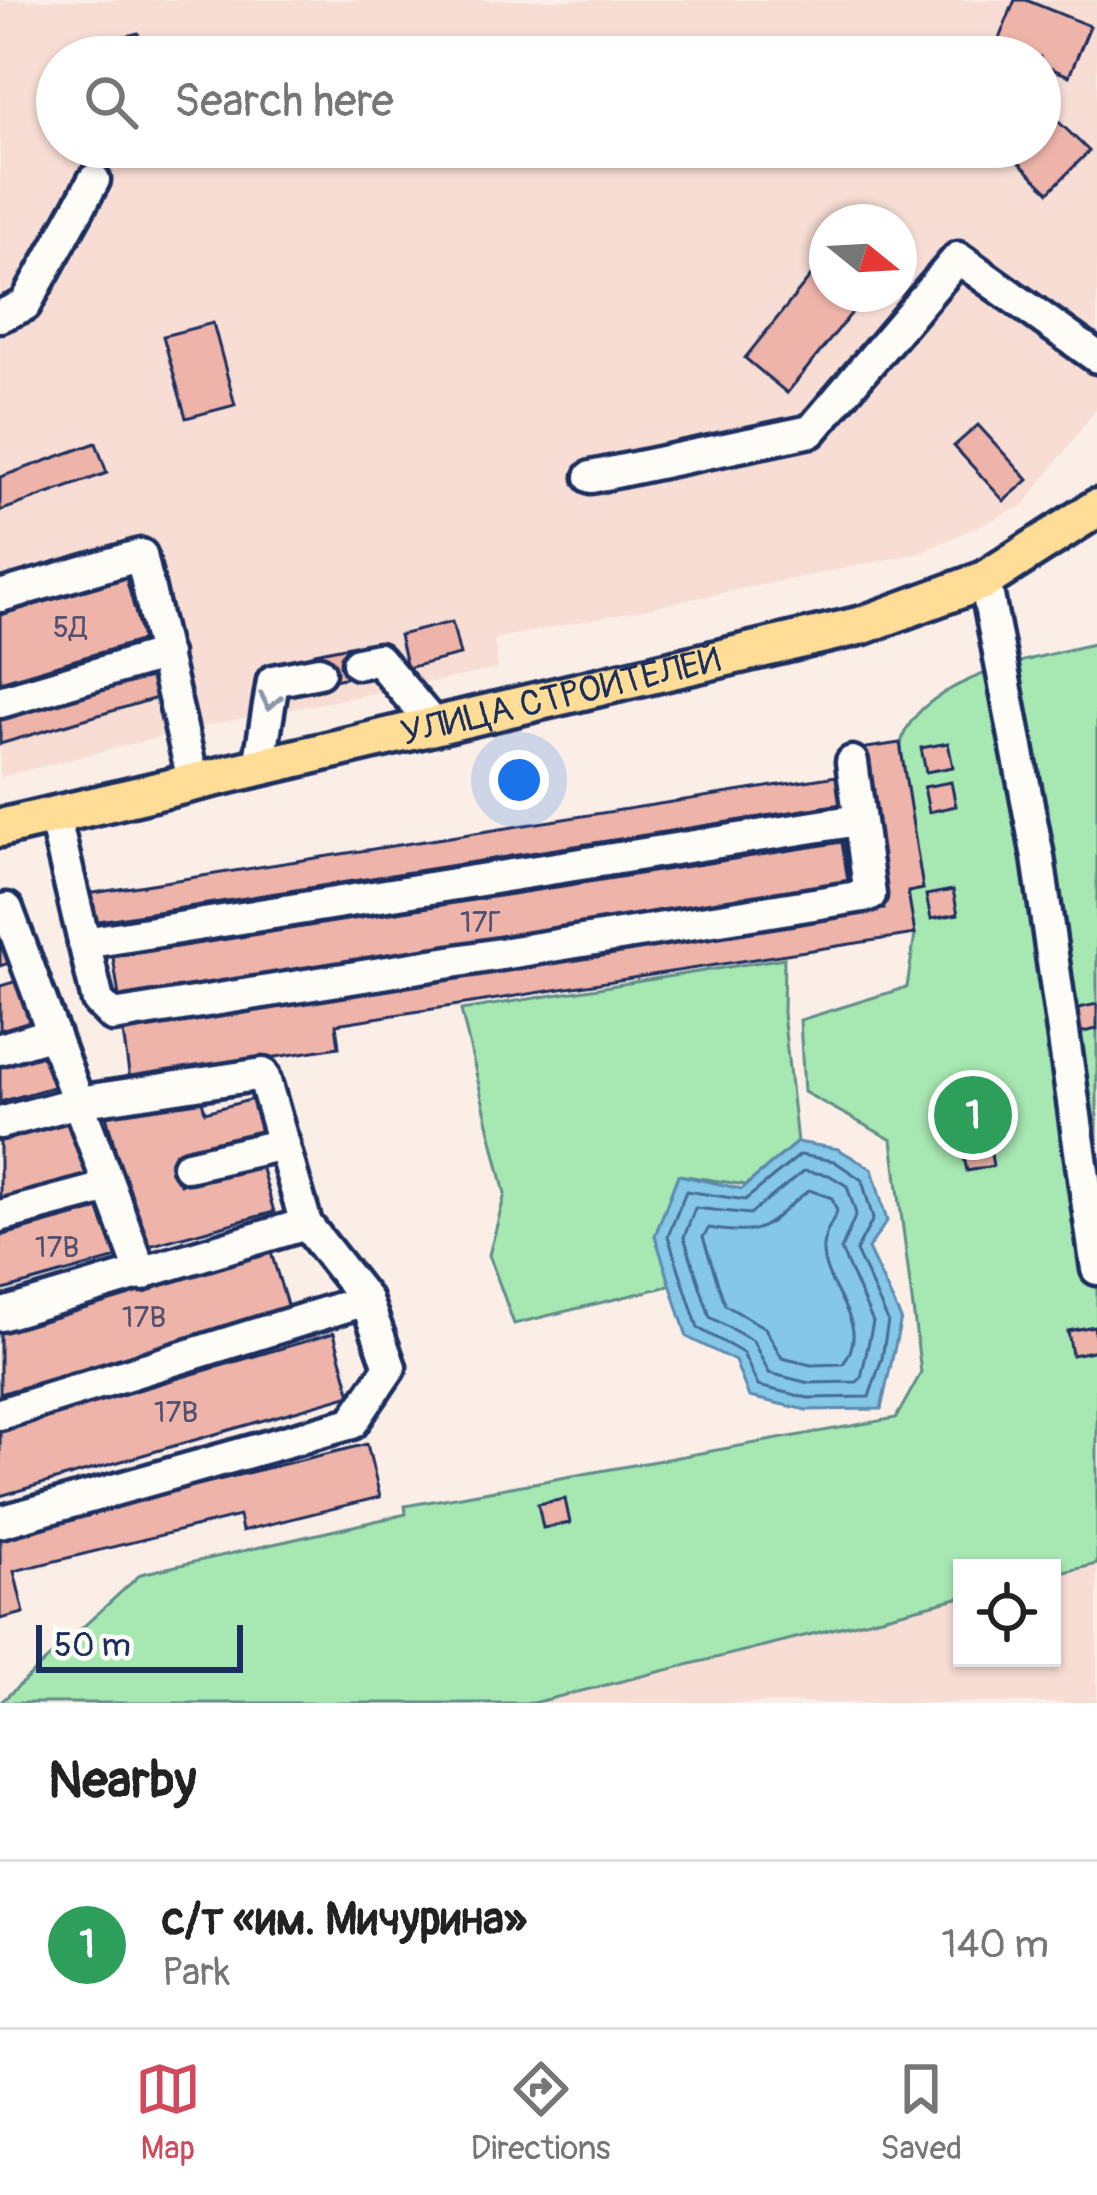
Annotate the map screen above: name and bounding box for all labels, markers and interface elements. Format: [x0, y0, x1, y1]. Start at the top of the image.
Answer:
search box [36, 36, 1061, 168]
icon: search [78, 69, 144, 135]
text: Search here [174, 74, 394, 130]
north arrow [809, 204, 917, 312]
house number: 5Д [53, 609, 88, 646]
street label: УЛИЦА СТРОИТЕЛЕЙ [396, 637, 725, 755]
one-way arrow [258, 691, 284, 711]
your location [489, 750, 549, 810]
house number: 17Г [460, 904, 502, 941]
pin: 1 [934, 1070, 1012, 1160]
house number: 17В [35, 1229, 79, 1266]
house number: 17В [122, 1299, 166, 1336]
house number: 17В [154, 1394, 198, 1431]
map controls [953, 1559, 1061, 1667]
button: locate [953, 1559, 1061, 1667]
scale bar [36, 1619, 243, 1672]
text: 50 m [54, 1625, 131, 1666]
text: Nearby [48, 1749, 196, 1813]
text: с/т «им. Мичурина» [162, 1892, 527, 1948]
text: 1 [79, 1920, 95, 1969]
text: 140 m [941, 1920, 1049, 1969]
text: Park [162, 1948, 230, 1997]
tab: Map [135, 2056, 201, 2169]
tab: Directions [471, 2056, 611, 2169]
tab: Saved [880, 2056, 962, 2169]

